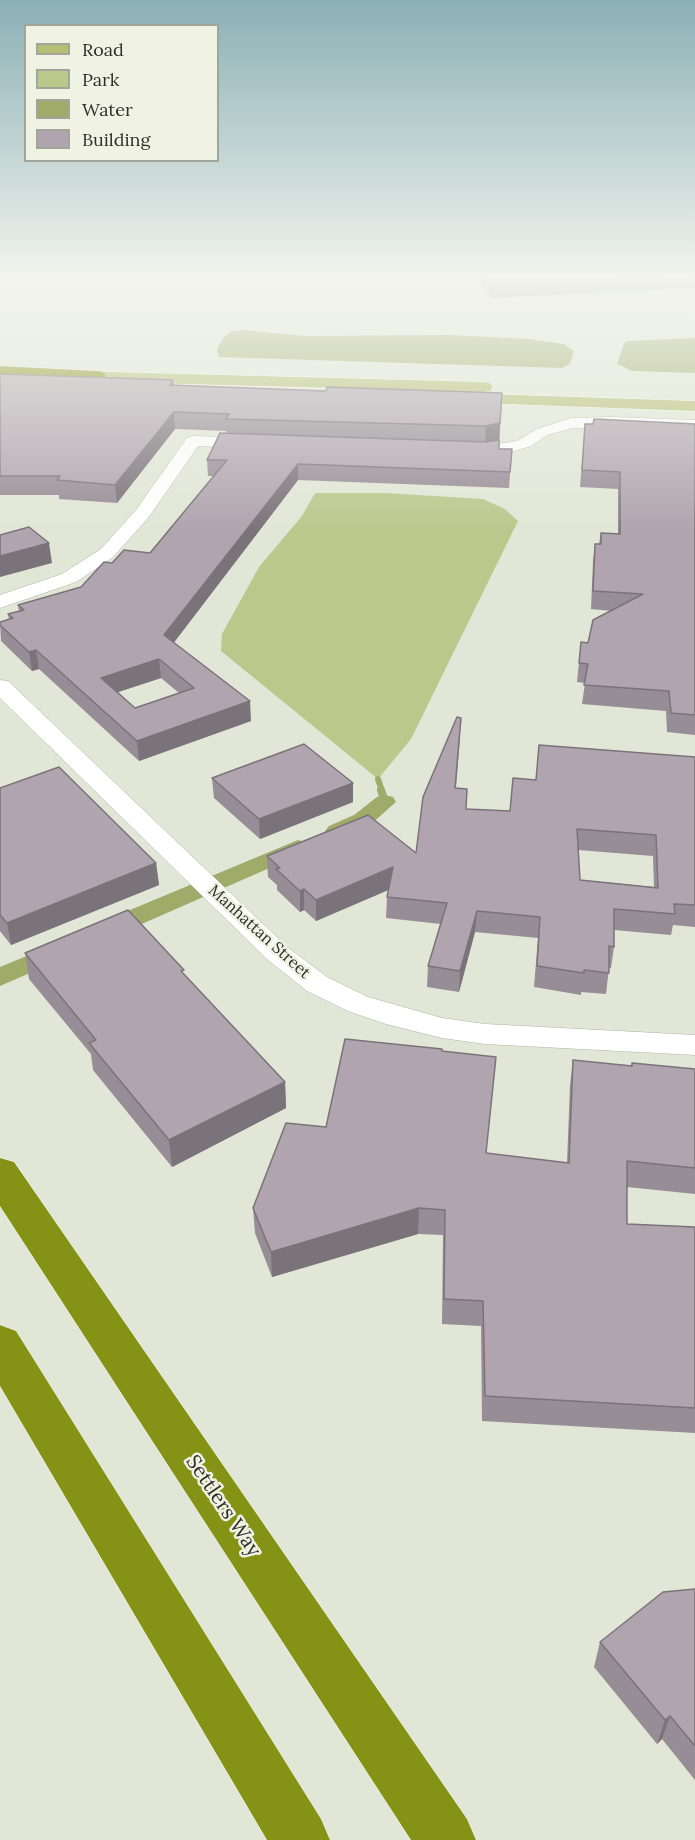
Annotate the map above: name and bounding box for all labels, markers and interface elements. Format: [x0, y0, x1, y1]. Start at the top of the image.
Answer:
legend [24, 24, 219, 162]
text: Road [82, 38, 124, 61]
text: Park [82, 68, 119, 91]
text: Water [82, 98, 133, 121]
text: Building [82, 128, 150, 151]
street label: Manhattan Street [204, 881, 314, 983]
street label: Settlers Way [180, 1451, 266, 1561]

